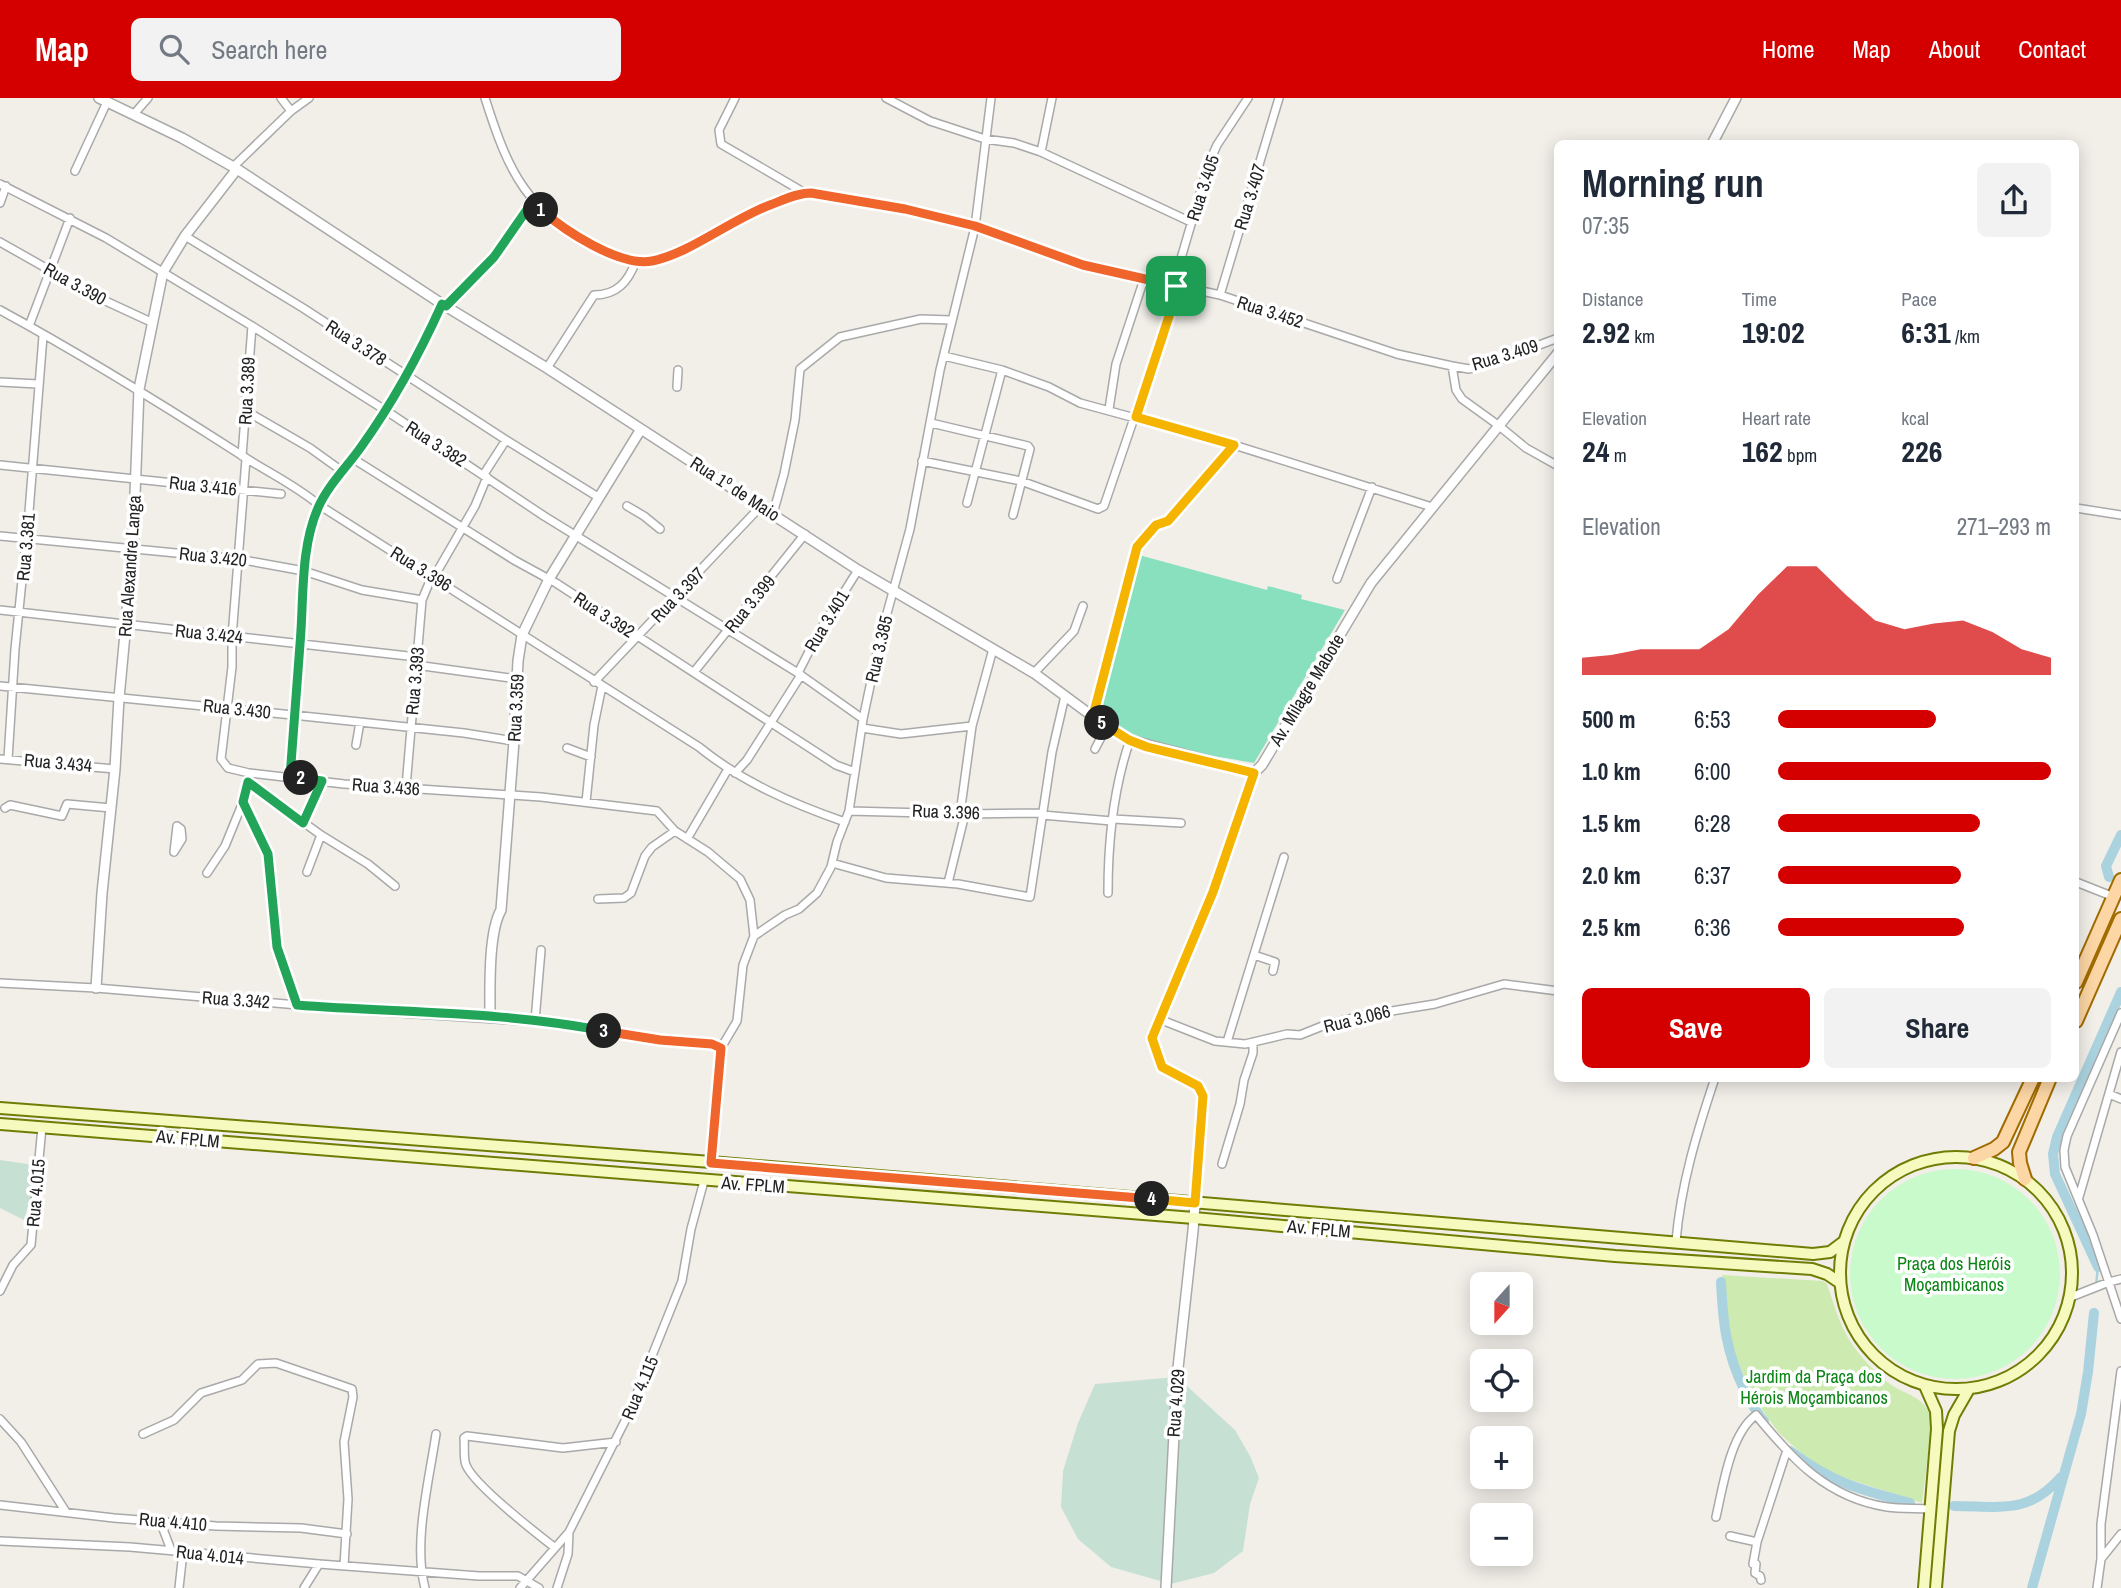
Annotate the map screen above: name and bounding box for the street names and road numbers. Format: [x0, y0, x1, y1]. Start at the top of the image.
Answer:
street label: Rua 3.405 [1180, 152, 1225, 224]
street label: Rua 3.407 [1228, 161, 1271, 233]
street label: Rua 3.390 [39, 256, 111, 311]
street label: Rua 3.452 [1234, 289, 1306, 334]
street label: Rua 3.378 [321, 314, 392, 372]
street label: Rua 3.409 [1469, 333, 1541, 376]
street label: Rua 3.389 [232, 356, 261, 426]
street label: Rua 3.382 [401, 415, 472, 473]
street label: Rua 1º de Maio [686, 450, 785, 527]
street label: Rua 3.416 [168, 470, 238, 501]
street label: Rua Alexandre Langa [112, 494, 147, 638]
street label: Rua 3.381 [10, 511, 41, 582]
street label: Rua 3.396 [386, 540, 457, 597]
street label: Rua 3.420 [178, 541, 248, 572]
street label: Rua 3.397 [645, 561, 710, 628]
street label: Rua 3.399 [718, 569, 781, 638]
street label: Rua 3.401 [798, 584, 855, 656]
street label: Rua 3.392 [569, 586, 640, 644]
street label: Rua 3.385 [859, 613, 898, 685]
street label: Rua 3.424 [174, 618, 244, 649]
street label: Av. Milagre Mabote [1263, 629, 1350, 751]
street label: Rua 3.393 [399, 646, 430, 716]
street label: Rua 3.359 [501, 673, 530, 743]
street label: Rua 3.430 [202, 693, 272, 724]
street label: Rua 3.434 [23, 747, 93, 778]
street label: Rua 3.436 [351, 772, 421, 801]
street label: Rua 3.396 [912, 798, 980, 825]
street label: Rua 3.342 [201, 985, 271, 1014]
street label: Rua 3.066 [1321, 998, 1393, 1039]
street label: Av. FPLM [154, 1123, 221, 1154]
street label: Rua 4.015 [20, 1158, 51, 1228]
street label: Av. FPLM [720, 1170, 786, 1199]
street label: Av. FPLM [1285, 1213, 1352, 1244]
street label: Rua 4.115 [615, 1352, 664, 1424]
street label: Rua 4.029 [1161, 1368, 1190, 1438]
street label: Rua 4.410 [138, 1506, 208, 1537]
street label: Rua 4.014 [175, 1539, 245, 1570]

